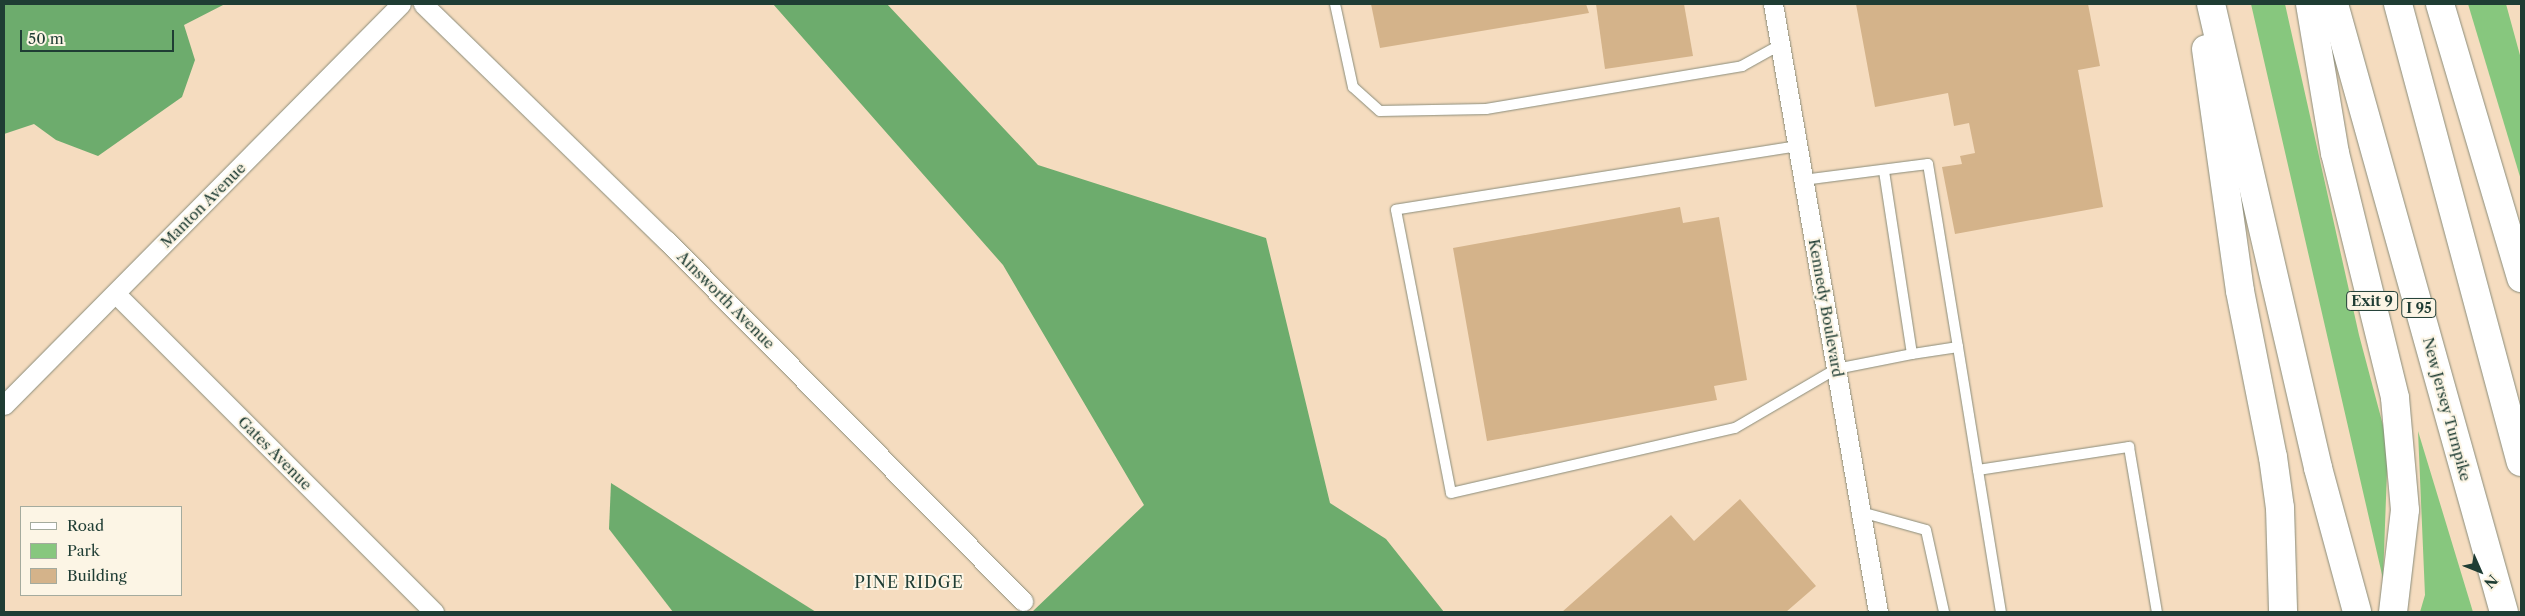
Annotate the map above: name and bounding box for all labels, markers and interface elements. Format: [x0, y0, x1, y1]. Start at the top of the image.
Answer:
scale bar [22, 20, 176, 52]
text: 50 m [28, 29, 64, 48]
street label: Manton Avenue [156, 158, 250, 252]
street label: Kennedy Boulevard [1805, 237, 1847, 379]
street label: Ainsworth Avenue [673, 247, 779, 353]
road number: Exit 9 [2346, 290, 2398, 312]
road number: I 95 [2400, 296, 2438, 320]
street label: New Jersey Turnpike [2419, 335, 2475, 483]
street label: Gates Avenue [234, 412, 316, 494]
legend [20, 506, 182, 596]
text: Road [67, 516, 104, 535]
text: Park [67, 541, 100, 560]
north arrow [2455, 546, 2505, 596]
text: Building [67, 566, 127, 585]
text: N [2480, 571, 2501, 592]
district label: PINE RIDGE [853, 572, 965, 592]

